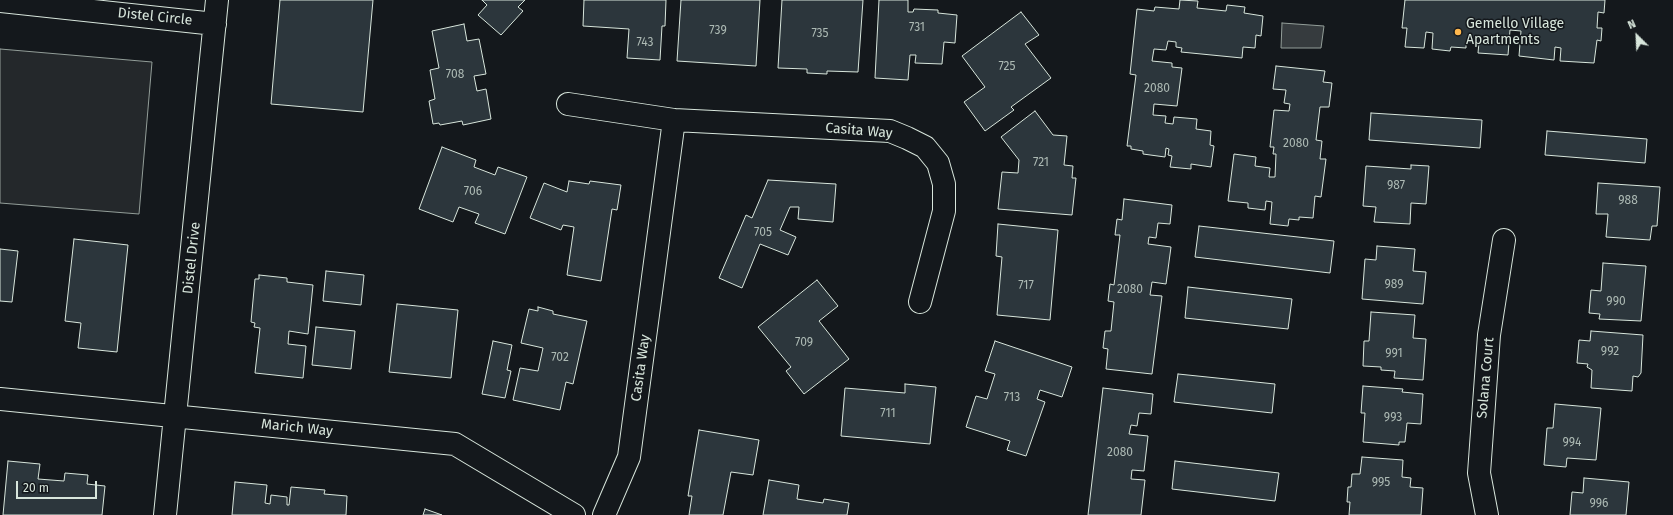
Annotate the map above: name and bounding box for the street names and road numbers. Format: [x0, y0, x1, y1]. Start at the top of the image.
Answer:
street label: Distel Circle [117, 5, 193, 29]
street label: Casita Way [825, 120, 893, 142]
street label: Distel Drive [180, 221, 204, 295]
street label: Casita Way [628, 333, 654, 403]
street label: Solana Court [1474, 337, 1498, 419]
street label: Marich Way [260, 416, 334, 440]

